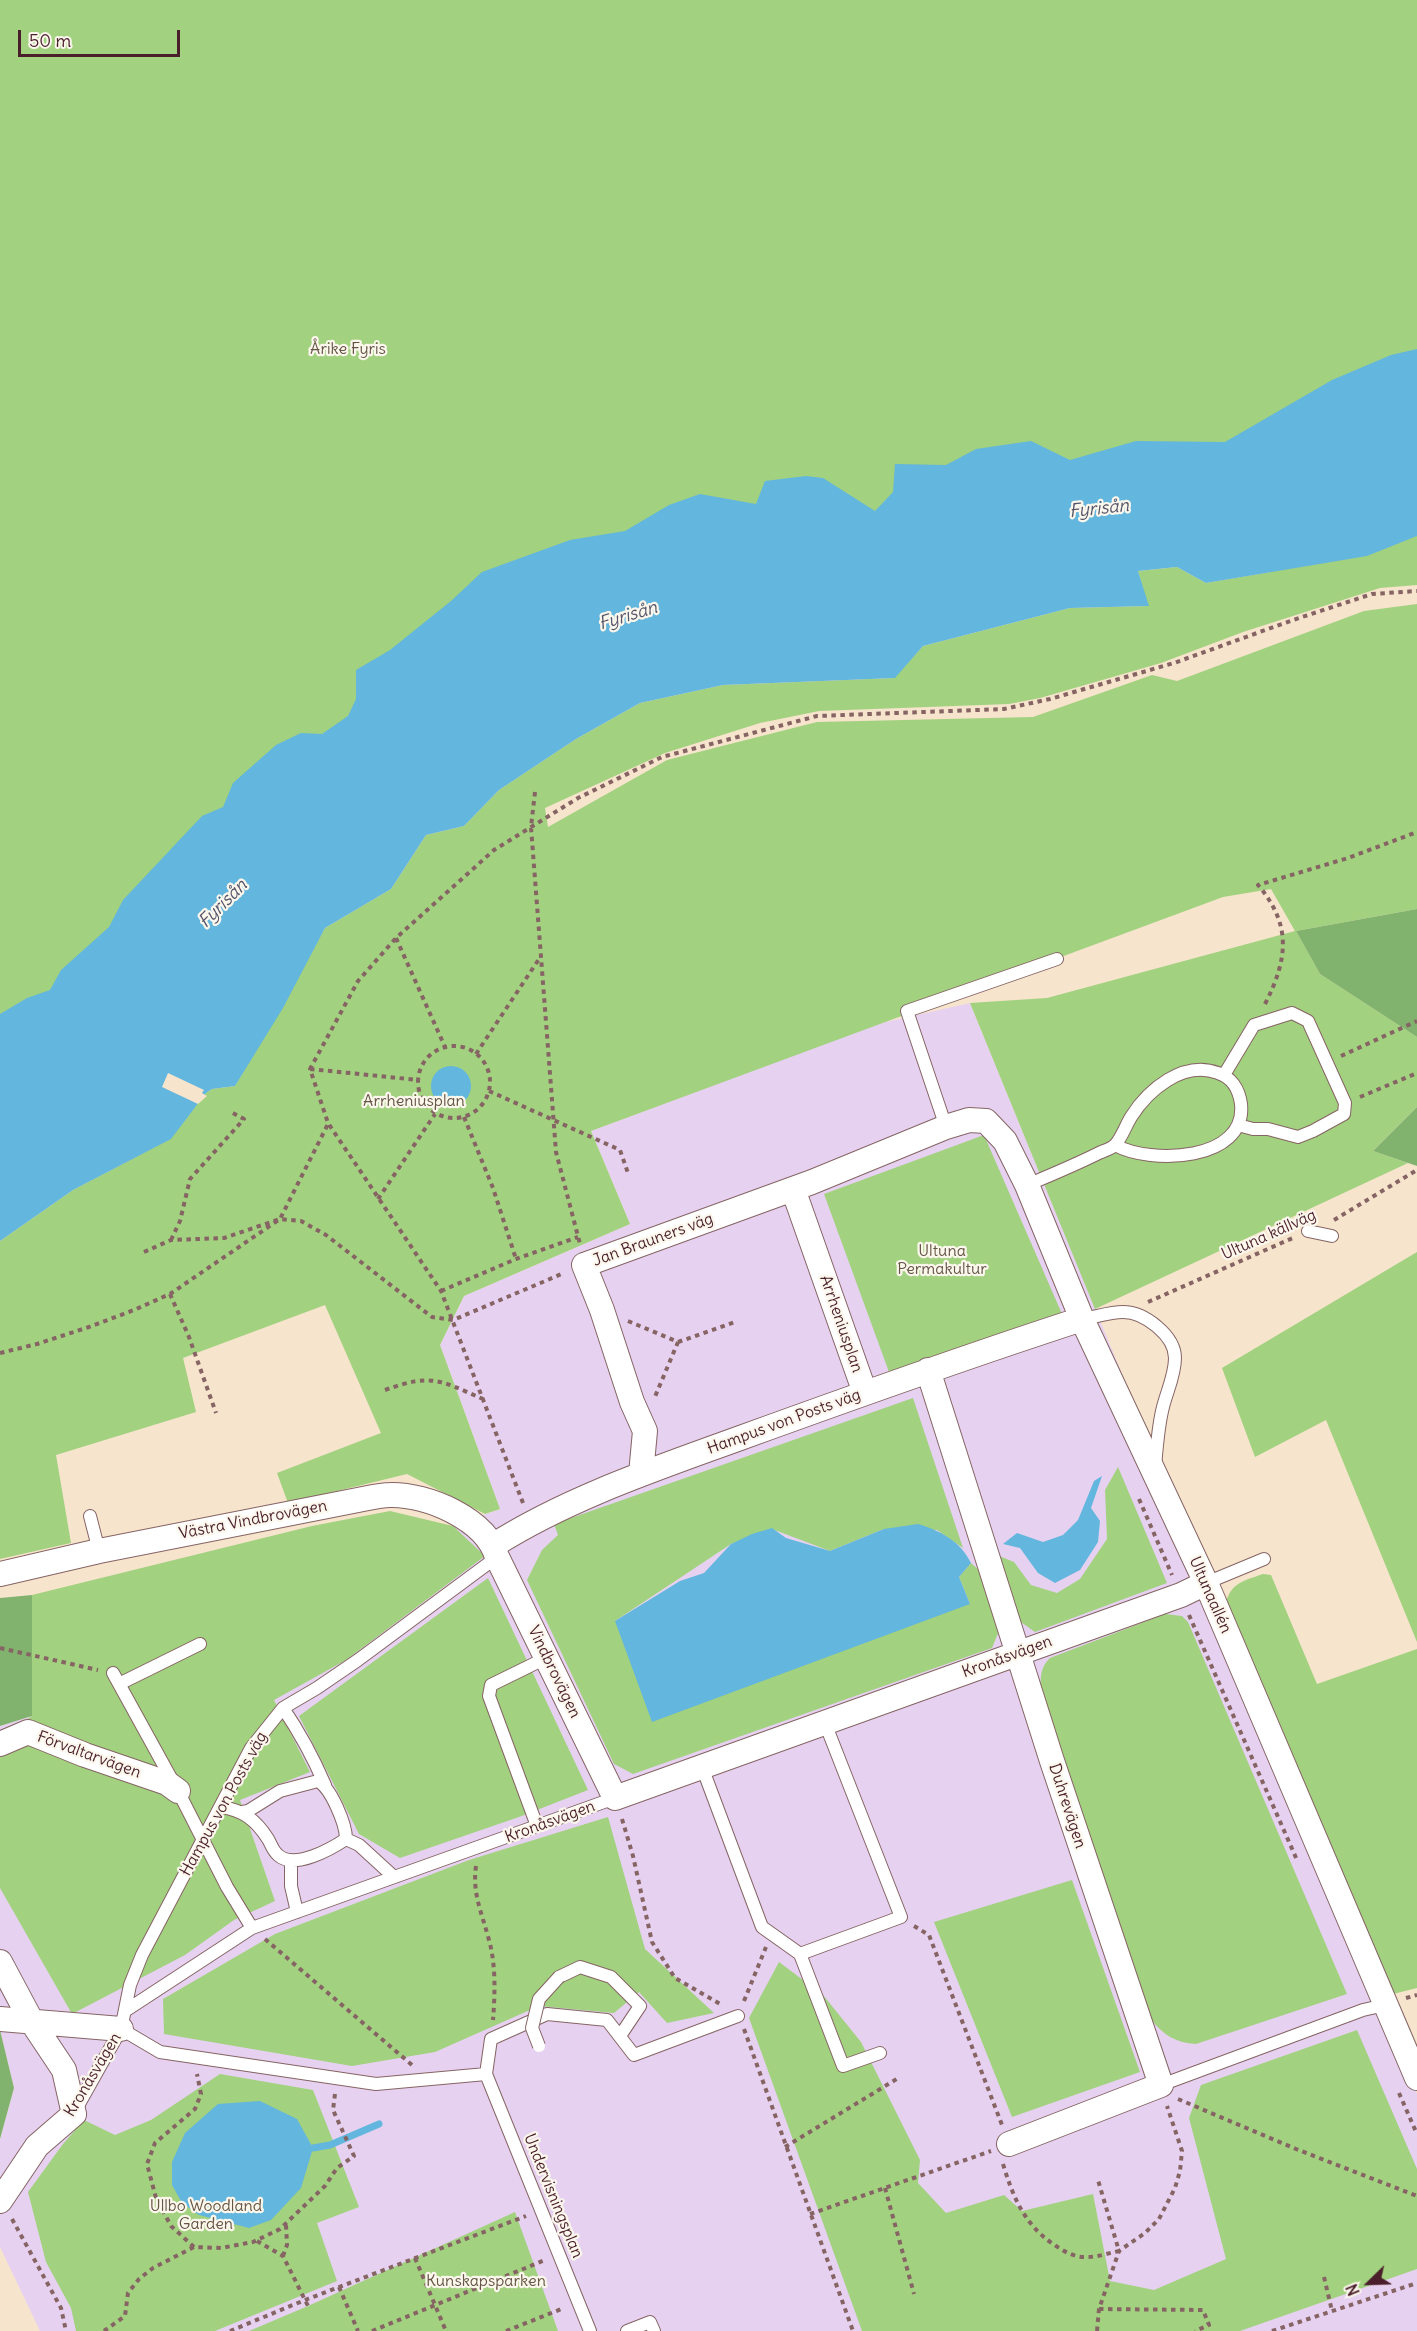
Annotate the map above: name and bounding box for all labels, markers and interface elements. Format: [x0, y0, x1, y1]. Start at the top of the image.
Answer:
scale bar [21, 18, 183, 56]
text: 50 m [29, 29, 71, 52]
park label: Årike Fyris [310, 339, 386, 359]
water label: Fyrisån [1068, 495, 1130, 523]
water label: Fyrisån [596, 597, 660, 635]
water label: Fyrisån [194, 875, 252, 933]
park label: Arrheniusplan [363, 1091, 465, 1111]
street label: Ultuna källväg [1219, 1206, 1319, 1264]
street label: Jan Brauners väg [590, 1209, 716, 1271]
park label: Ultuna Permakultur [897, 1241, 987, 1279]
street label: Arrheniusplan [815, 1273, 867, 1375]
street label: Hampus von Posts väg [705, 1385, 863, 1459]
street label: Västra Vindbrovägen [177, 1496, 329, 1544]
street label: Ultunaallén [1185, 1554, 1235, 1636]
street label: Vindbrovägen [523, 1623, 585, 1721]
street label: Kronåsvägen [959, 1632, 1055, 1682]
street label: Förvaltarvägen [35, 1727, 143, 1783]
street label: Hampus von Posts väg [176, 1729, 272, 1879]
street label: Duhrevägen [1044, 1761, 1090, 1851]
street label: Kronåsvägen [502, 1797, 598, 1847]
street label: Kronåsvägen [60, 2030, 126, 2120]
street label: Undervisningsplan [519, 2131, 587, 2261]
park label: Ullbo Woodland Garden [150, 2196, 262, 2234]
north arrow [1339, 2253, 1399, 2313]
park label: Kunskapsparken [426, 2271, 546, 2291]
text: N [1341, 2281, 1364, 2299]

